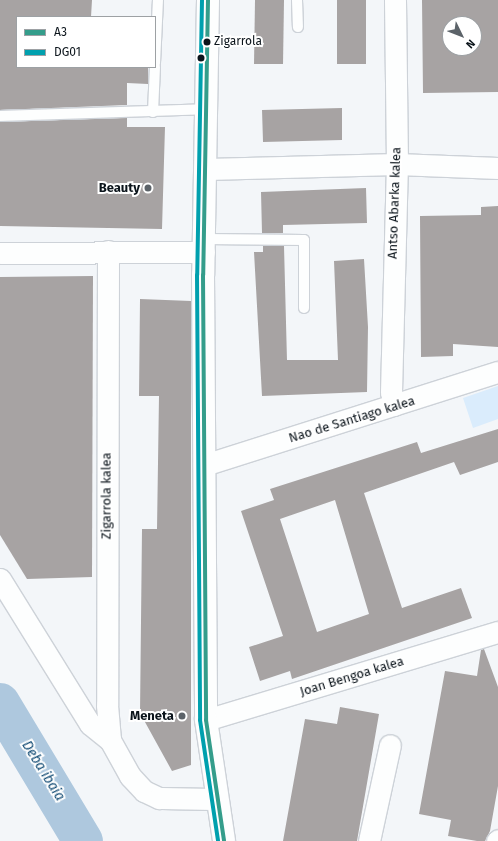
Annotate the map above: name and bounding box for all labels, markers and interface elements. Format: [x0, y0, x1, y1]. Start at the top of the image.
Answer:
legend [16, 16, 156, 68]
north arrow [442, 16, 482, 56]
text: A3 [54, 25, 67, 39]
place label: Zigarrola [214, 35, 262, 49]
marker: Zigarrola [202, 37, 212, 47]
text: N [463, 37, 478, 51]
text: DG01 [54, 45, 81, 59]
unlabelled marker [196, 53, 206, 63]
street label: Antso Abarka kalea [385, 147, 405, 259]
place label: Beauty [99, 180, 140, 196]
marker: Beauty [143, 183, 153, 193]
street label: Nao de Santiago kalea [287, 393, 417, 447]
street label: Zigarrola kalea [99, 453, 115, 539]
street label: Joan Bengoa kalea [298, 654, 406, 700]
place label: Meneta [130, 708, 174, 724]
marker: Meneta [177, 711, 187, 721]
water label: Deba ibaia [18, 738, 68, 804]

